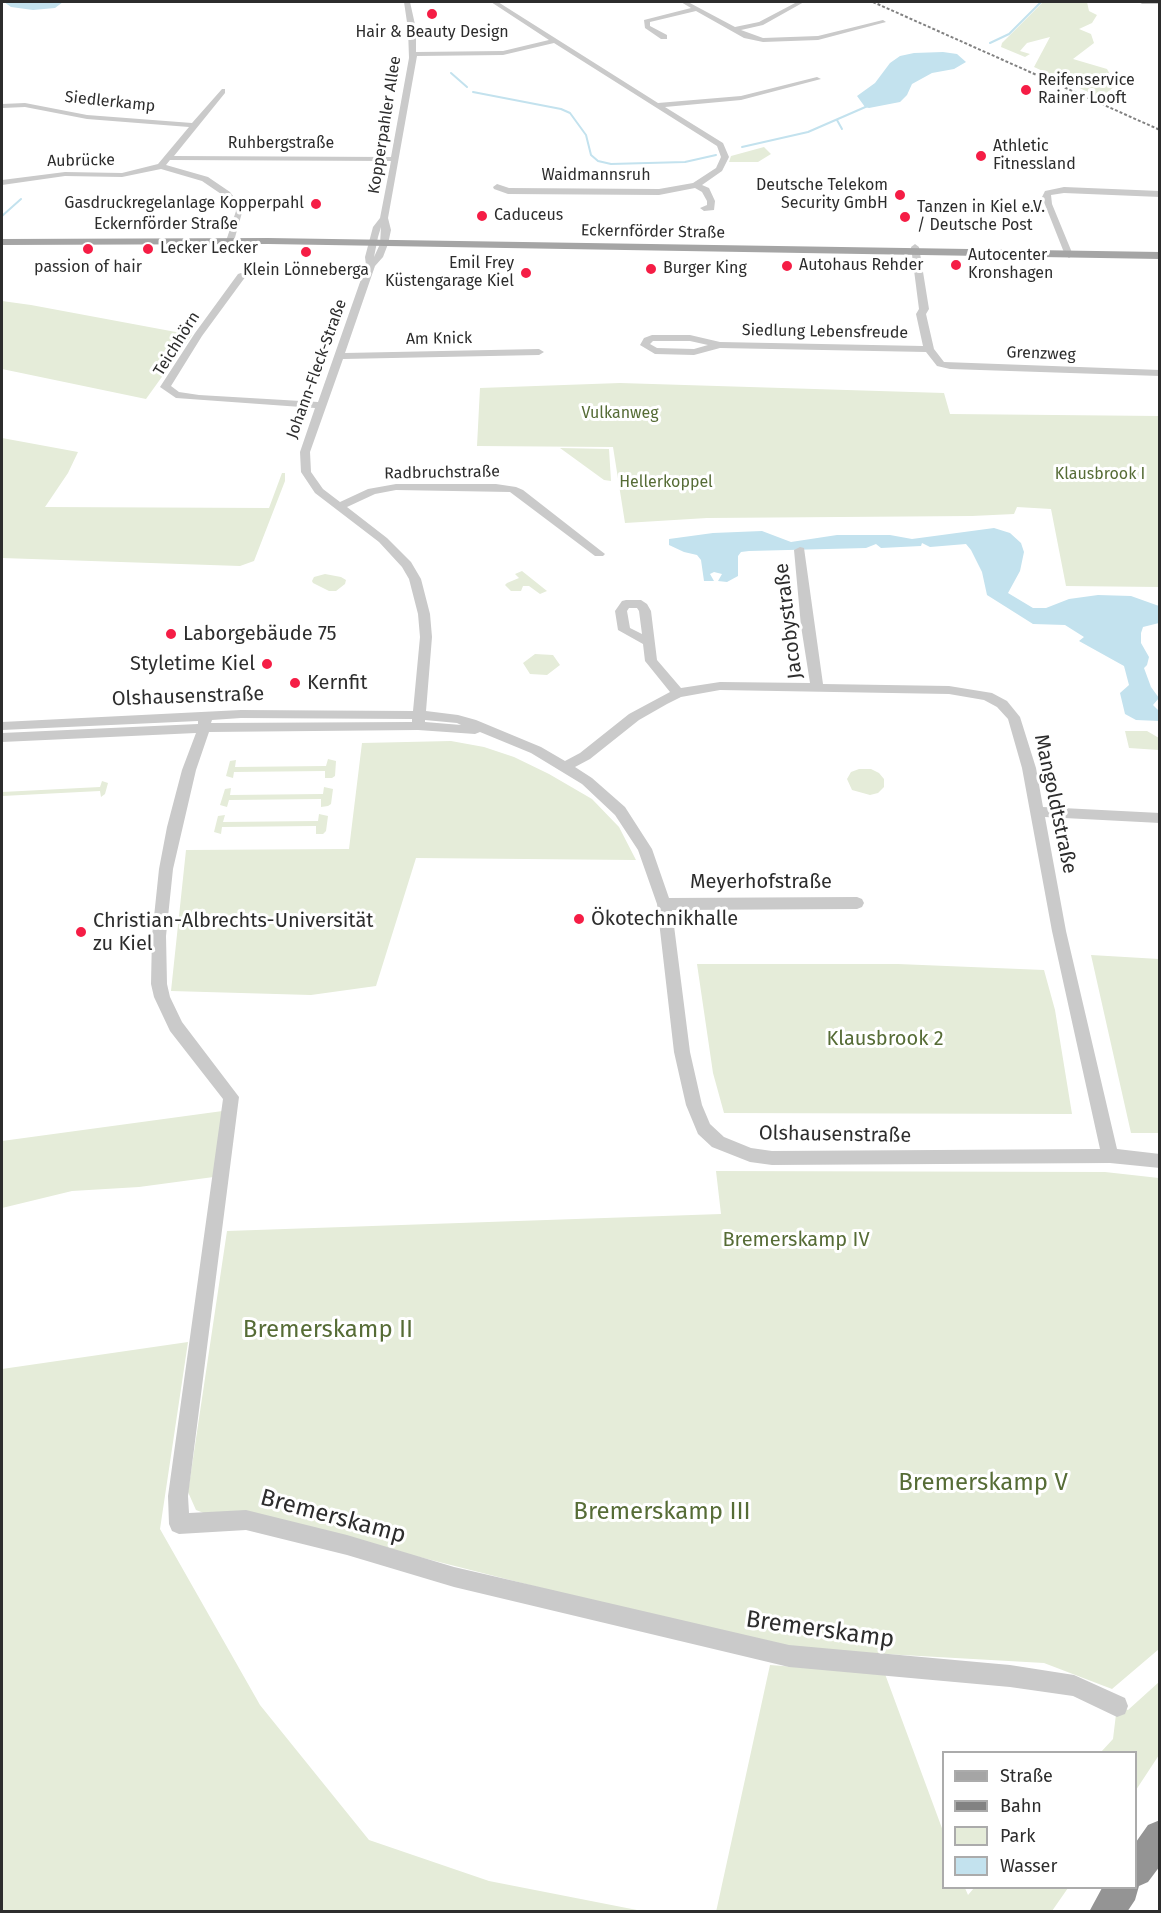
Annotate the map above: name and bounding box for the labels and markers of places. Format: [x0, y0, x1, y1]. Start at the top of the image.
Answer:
marker: Hair & Beauty Design [425, 7, 439, 21]
place label: Hair & Beauty Design [355, 23, 509, 43]
place label: Reifenservice Rainer Looft [1038, 71, 1135, 109]
marker: Reifenservice Rainer Looft [1019, 83, 1033, 97]
place label: Athletic Fitnessland [993, 137, 1076, 175]
marker: Athletic Fitnessland [974, 149, 988, 163]
place label: Deutsche Telekom Security GmbH [756, 176, 888, 214]
marker: Deutsche Telekom Security GmbH [893, 188, 907, 202]
place label: Gasdruckregelanlage Kopperpahl [64, 194, 304, 214]
marker: Gasdruckregelanlage Kopperpahl [309, 197, 323, 211]
place label: Tanzen in Kiel e.V. / Deutsche Post [917, 198, 1045, 236]
place label: Caduceus [494, 206, 563, 226]
marker: Caduceus [475, 209, 489, 223]
marker: Tanzen in Kiel e.V. / Deutsche Post [898, 210, 912, 224]
place label: Lecker Lecker [160, 239, 258, 259]
marker: passion of hair [81, 242, 95, 256]
marker: Lecker Lecker [141, 242, 155, 256]
marker: Klein Lönneberga [299, 245, 313, 259]
place label: Autocenter Kronshagen [968, 246, 1053, 284]
place label: Emil Frey Küstengarage Kiel [385, 254, 514, 292]
place label: Autohaus Rehder [799, 256, 923, 276]
place label: passion of hair [34, 258, 142, 278]
marker: Autocenter Kronshagen [949, 258, 963, 272]
place label: Burger King [663, 259, 747, 279]
marker: Autohaus Rehder [780, 259, 794, 273]
place label: Klein Lönneberga [243, 261, 369, 281]
marker: Burger King [644, 262, 658, 276]
marker: Emil Frey Küstengarage Kiel [519, 266, 533, 280]
place label: Laborgebäude 75 [183, 622, 337, 646]
marker: Laborgebäude 75 [164, 627, 178, 641]
place label: Styletime Kiel [130, 652, 255, 676]
marker: Styletime Kiel [260, 657, 274, 671]
place label: Kernfit [307, 671, 368, 695]
marker: Kernfit [288, 676, 302, 690]
place label: Ökotechnikhalle [591, 907, 738, 931]
place label: Christian-Albrechts-Universität zu Kiel [93, 909, 373, 956]
marker: Ökotechnikhalle [572, 912, 586, 926]
marker: Christian-Albrechts-Universität zu Kiel [74, 925, 88, 939]

